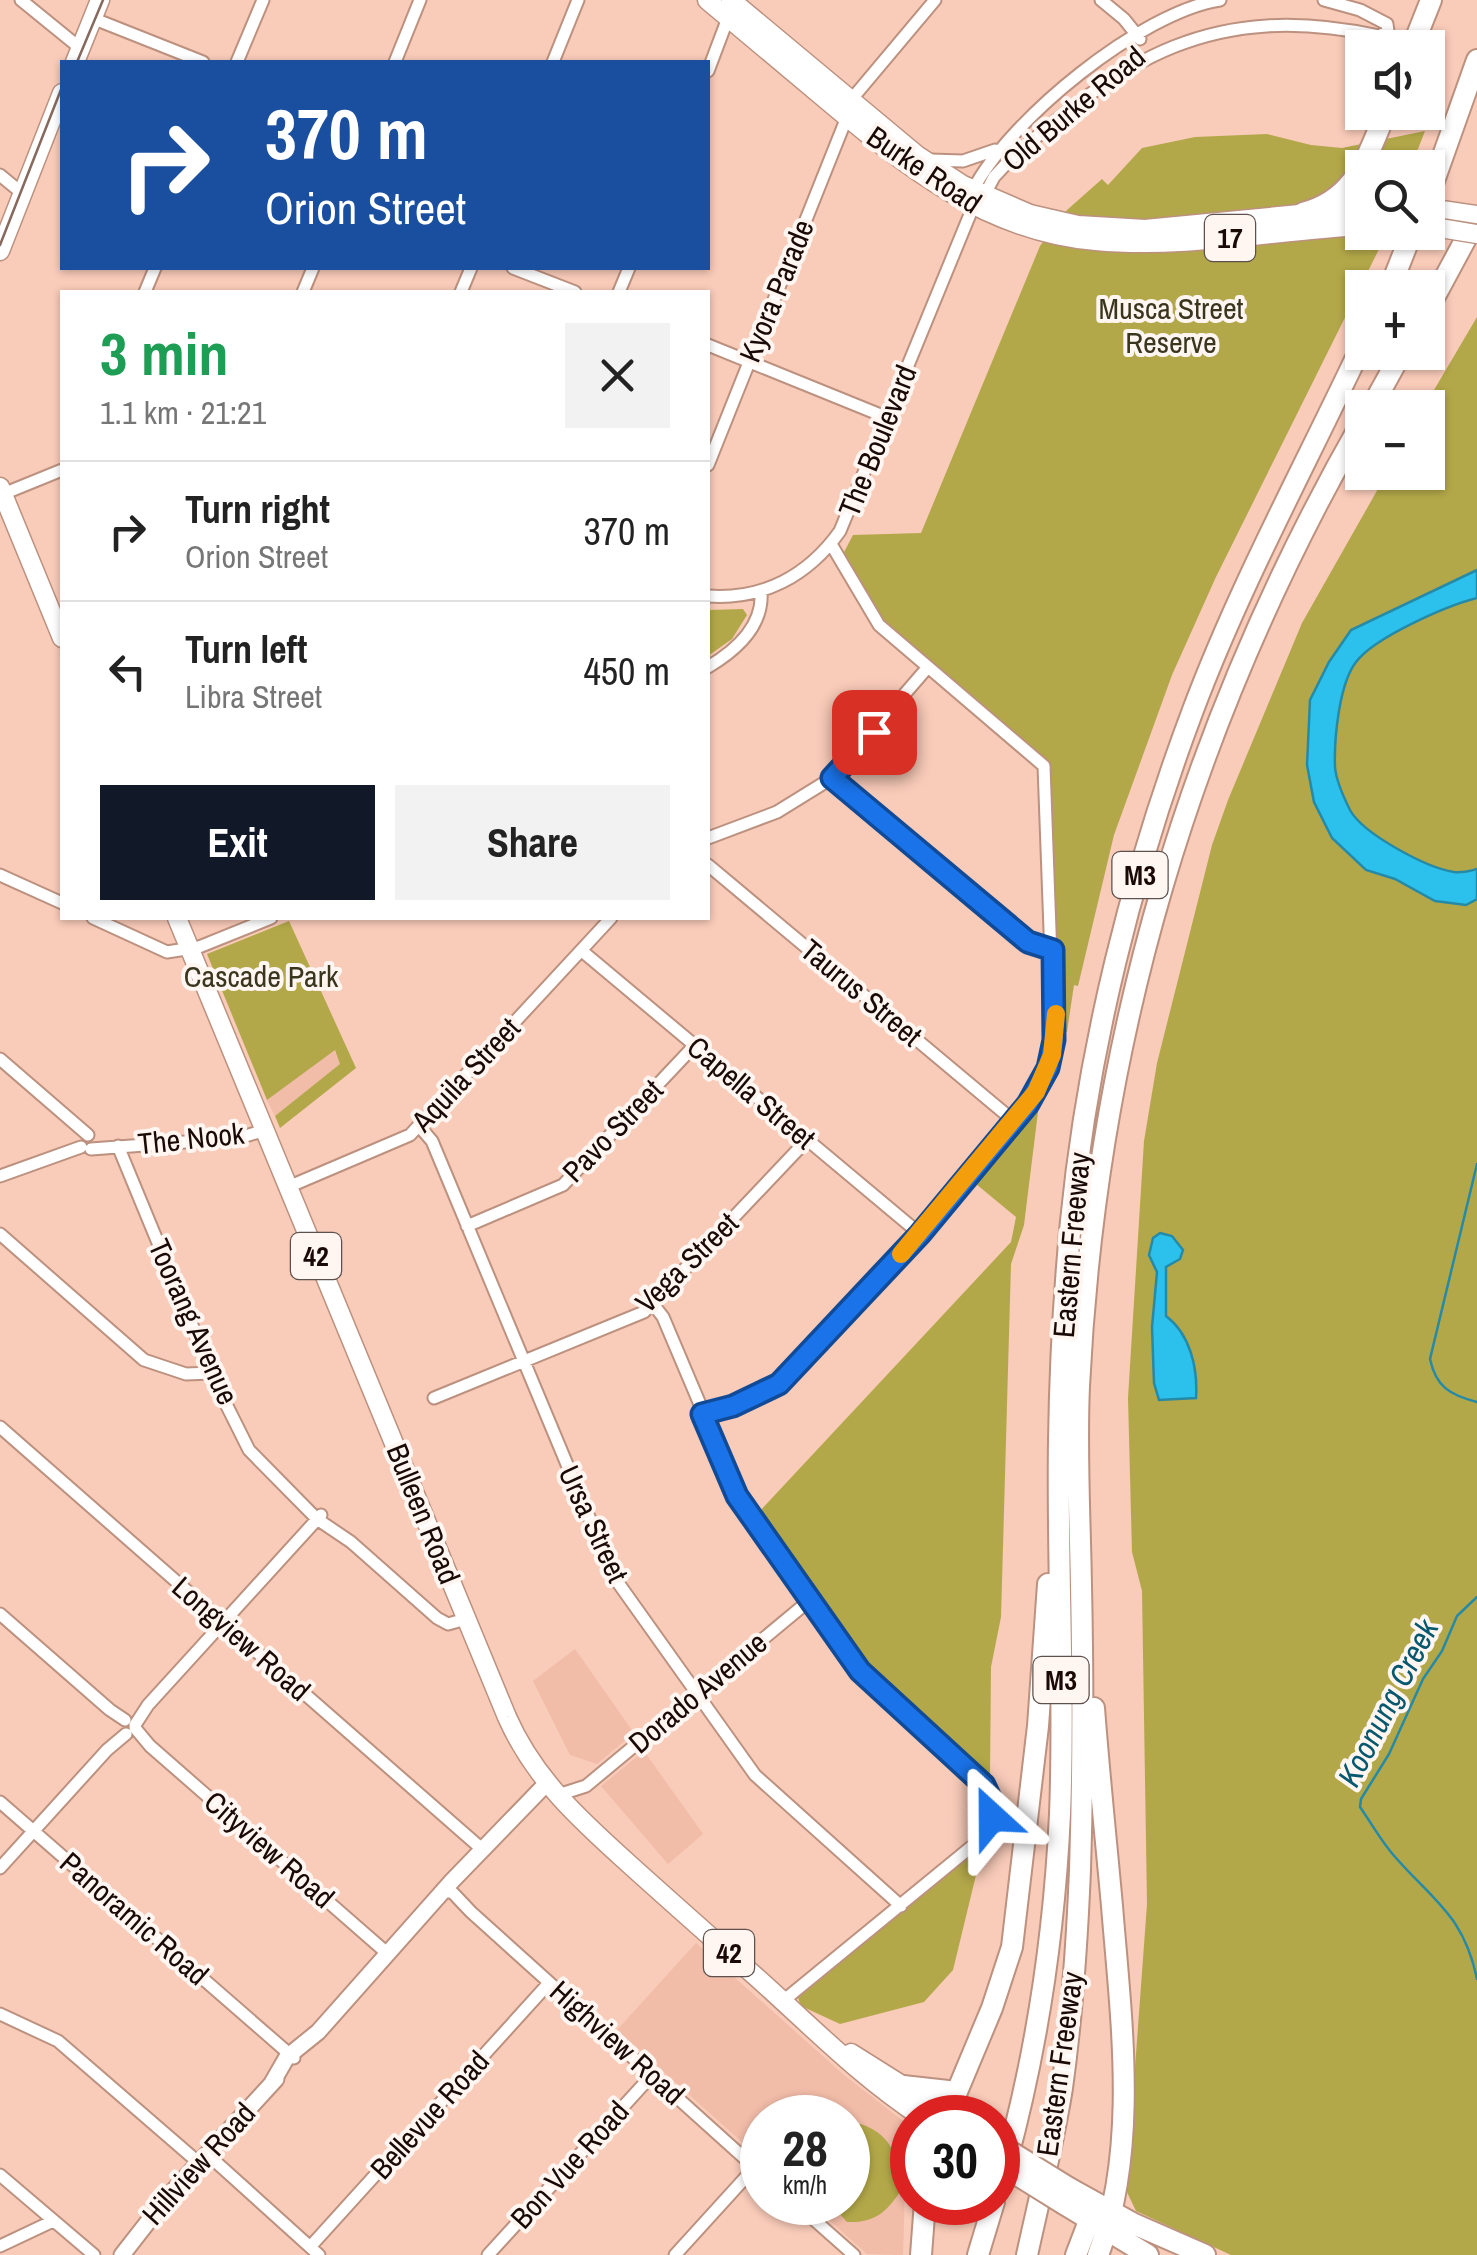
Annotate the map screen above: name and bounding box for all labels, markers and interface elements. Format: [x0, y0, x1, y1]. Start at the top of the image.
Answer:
map controls [1345, 30, 1445, 490]
button: sound [1345, 30, 1445, 130]
street label: Old Burke Road [993, 37, 1153, 180]
text: 370 m [265, 87, 428, 181]
icon: right [100, 100, 230, 230]
street label: Burke Road [860, 116, 990, 222]
button: search [1345, 150, 1445, 250]
text: Orion Street [265, 177, 466, 238]
street label: Kyora Parade [729, 213, 823, 368]
road number: 17 [1205, 215, 1255, 261]
button: + [1345, 270, 1445, 370]
park label: Musca Street Reserve [1099, 288, 1244, 362]
text: 3 min [100, 313, 229, 394]
button: close [565, 323, 670, 428]
street label: The Boulevard [829, 359, 926, 522]
button: − [1345, 390, 1445, 490]
text: 1.1 km · 21:21 [100, 391, 266, 434]
text: Turn right [185, 484, 330, 535]
icon: right [100, 504, 155, 559]
text: 370 m [583, 506, 670, 557]
text: Orion Street [185, 535, 328, 578]
text: Turn left [185, 624, 307, 675]
icon: left [100, 644, 155, 699]
text: 450 m [583, 646, 670, 697]
text: Libra Street [185, 675, 322, 718]
pin [832, 690, 917, 775]
icon: arrive [847, 705, 902, 760]
button: Exit [100, 785, 375, 900]
button: Share [395, 785, 670, 900]
road number: M3 [1112, 852, 1168, 898]
street label: Taurus Street [793, 930, 931, 1055]
park label: Cascade Park [184, 956, 339, 996]
street label: Aquila Street [401, 1009, 529, 1141]
street label: Capella Street [679, 1027, 824, 1158]
street label: Pavo Street [553, 1070, 671, 1190]
street label: The Nook [136, 1112, 247, 1163]
street label: Eastern Freeway [1043, 1150, 1099, 1339]
street label: Vega Street [626, 1203, 747, 1321]
street label: Toorang Avenue [140, 1232, 248, 1411]
road number: 42 [291, 1233, 341, 1279]
street label: Bulleen Road [378, 1438, 470, 1590]
street label: Ursa Street [549, 1459, 638, 1589]
street label: Longview Road [164, 1567, 319, 1709]
water label: Koonung Creek [1327, 1611, 1448, 1794]
street label: Dorado Avenue [620, 1623, 775, 1762]
road number: M3 [1034, 1657, 1088, 1703]
position arrow [940, 1765, 1044, 1869]
street label: Cityview Road [196, 1782, 343, 1917]
street label: Panoramic Road [52, 1843, 217, 1994]
road number: 42 [704, 1930, 754, 1976]
street label: Eastern Freeway [1026, 1968, 1092, 2159]
street label: Highview Road [542, 1971, 694, 2113]
street label: Bellevue Road [361, 2041, 498, 2187]
street label: Bon Vue Road [501, 2092, 637, 2237]
street label: Hillview Road [133, 2094, 264, 2233]
speed limit sign: 30 [890, 2095, 1020, 2225]
text: 28 [782, 2114, 828, 2182]
text: km/h [783, 2168, 827, 2202]

